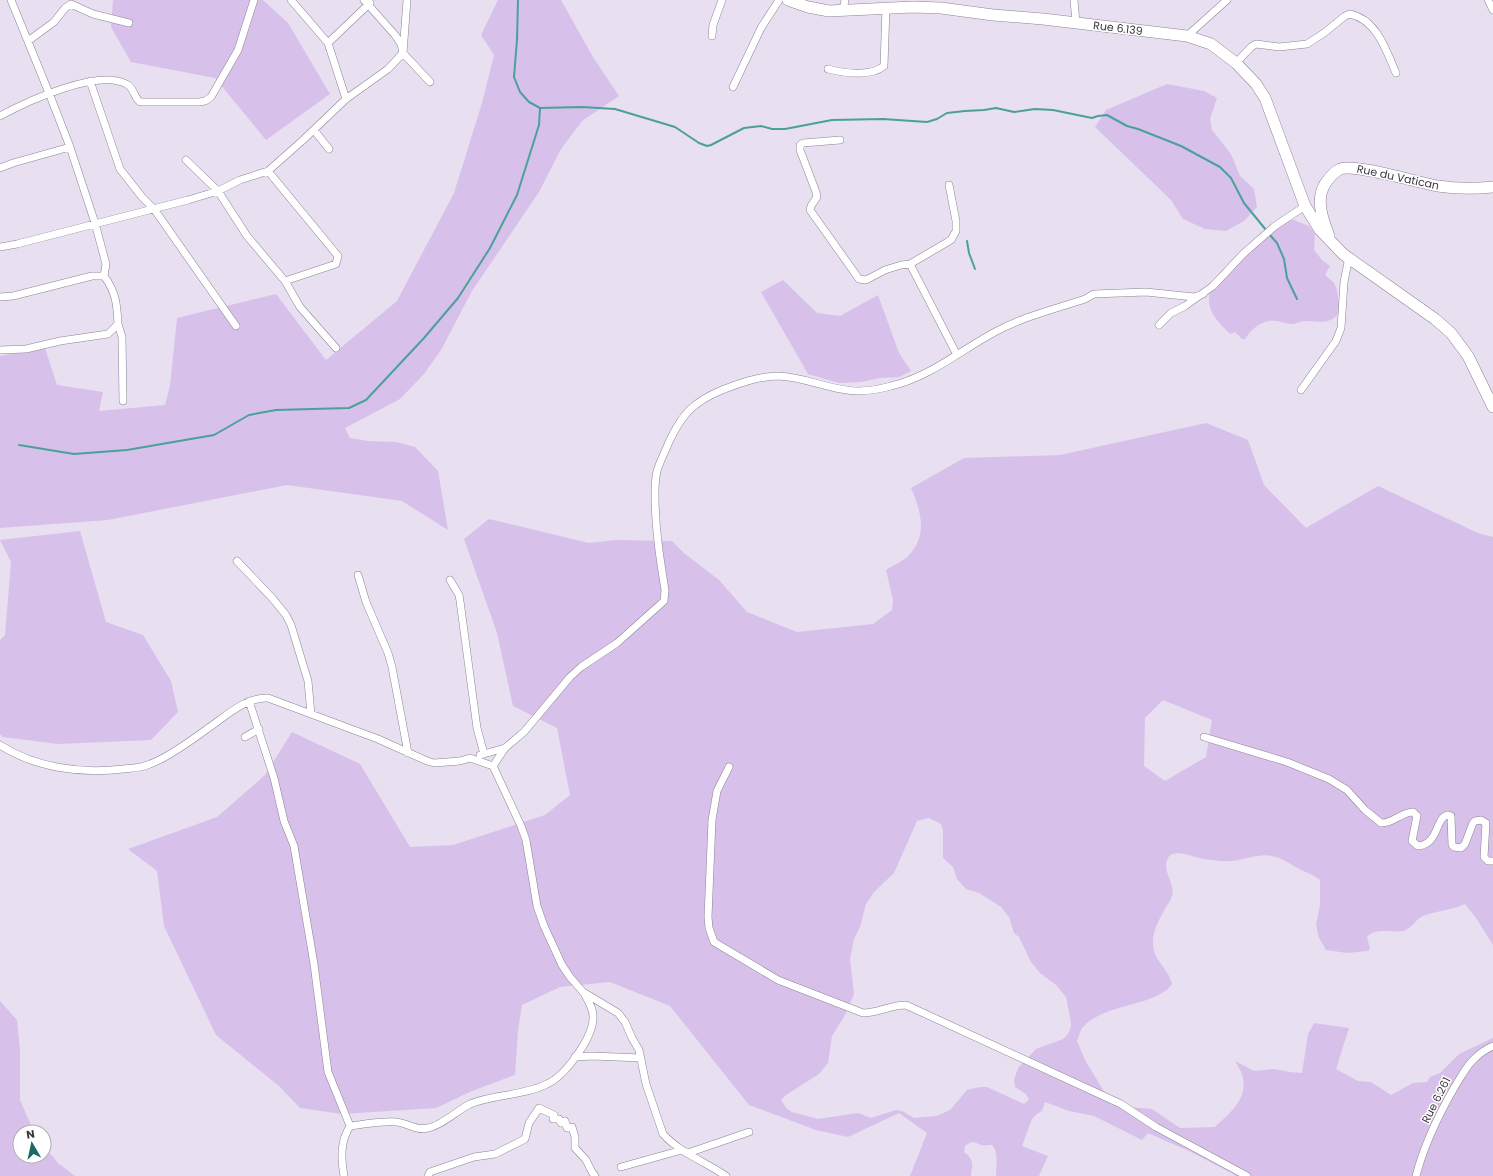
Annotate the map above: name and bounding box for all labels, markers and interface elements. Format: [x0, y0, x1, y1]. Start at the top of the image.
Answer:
street label: Rue 6.139 [1092, 17, 1144, 39]
street label: Rue du Vatican [1355, 160, 1441, 194]
street label: Rue 6.261 [1418, 1074, 1454, 1126]
north arrow [12, 1124, 52, 1164]
text: N [25, 1126, 36, 1143]

